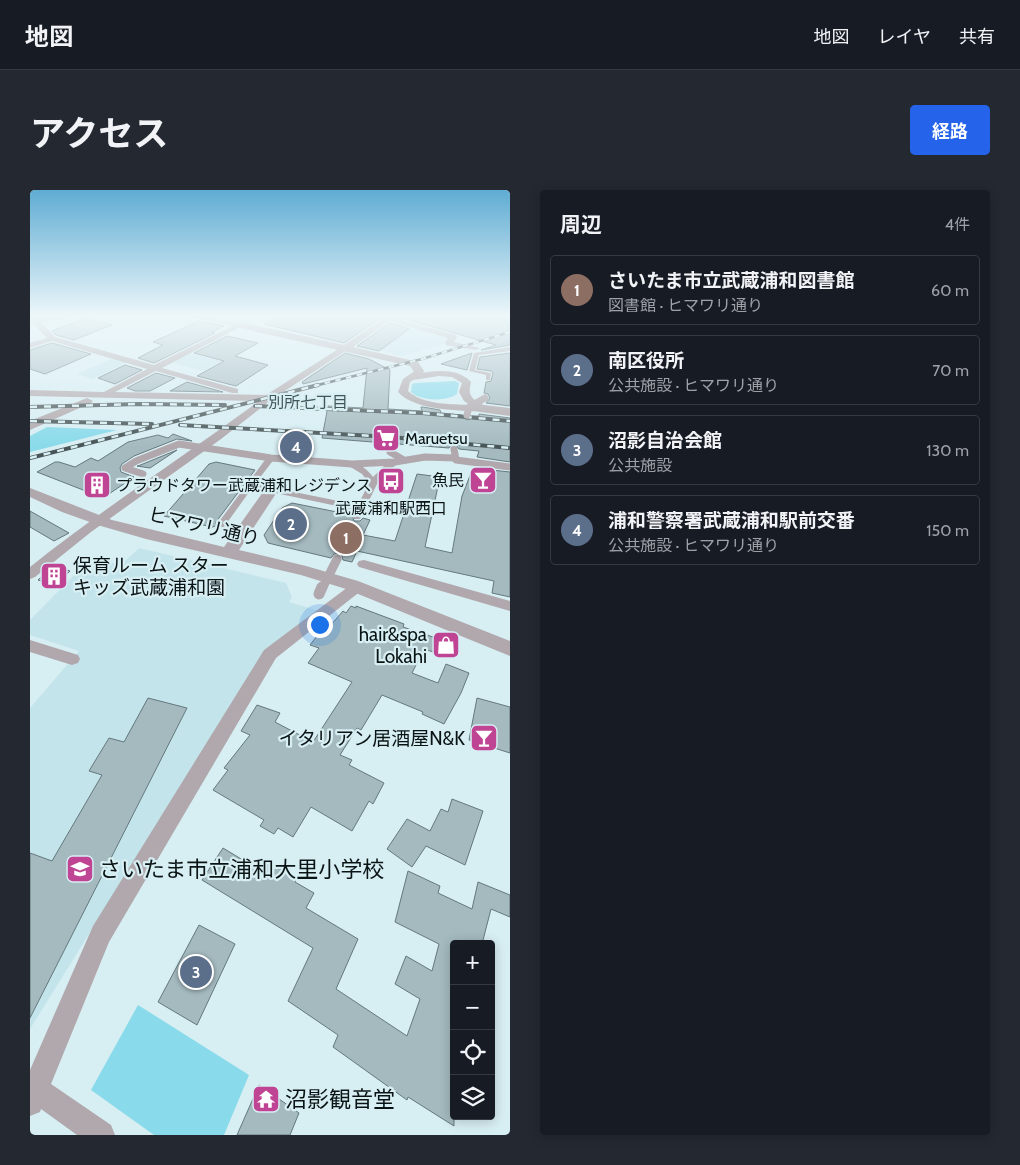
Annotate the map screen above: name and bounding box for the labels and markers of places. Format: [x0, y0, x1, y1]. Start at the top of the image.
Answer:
supermarket icon: Maruetsu [371, 423, 401, 453]
pin: 4 [280, 428, 312, 466]
place label: Maruetsu [405, 429, 468, 448]
bar icon: 魚民 [468, 465, 498, 495]
bus stop icon: 武蔵浦和駅西口 [376, 466, 406, 496]
building icon: プラウドタワー武蔵浦和レジデンス [82, 470, 112, 500]
place label: 魚民 [432, 471, 464, 490]
place label: プラウドタワー武蔵浦和レジデンス [116, 476, 372, 495]
place label: 武蔵浦和駅西口 [335, 499, 447, 518]
pin: 2 [275, 505, 307, 543]
pin: 1 [330, 519, 362, 557]
place label: 保育ルーム スター キッズ武蔵浦和園 [73, 554, 229, 599]
building icon: 保育ルーム スター キッズ武蔵浦和園 [39, 561, 69, 591]
place label: hair&spa Lokahi [359, 623, 427, 668]
shop icon: hair&spa Lokahi [431, 630, 461, 660]
bar icon: イタリアン居酒屋N&K [469, 723, 499, 753]
place label: イタリアン居酒屋N&K [279, 727, 465, 750]
school or university icon: さいたま市立浦和大里小学校 [65, 854, 95, 884]
place label: さいたま市立浦和大里小学校 [99, 856, 384, 883]
pin: 3 [180, 953, 212, 991]
temple icon: 沼影観音堂 [251, 1084, 281, 1114]
place label: 沼影観音堂 [285, 1086, 395, 1113]

